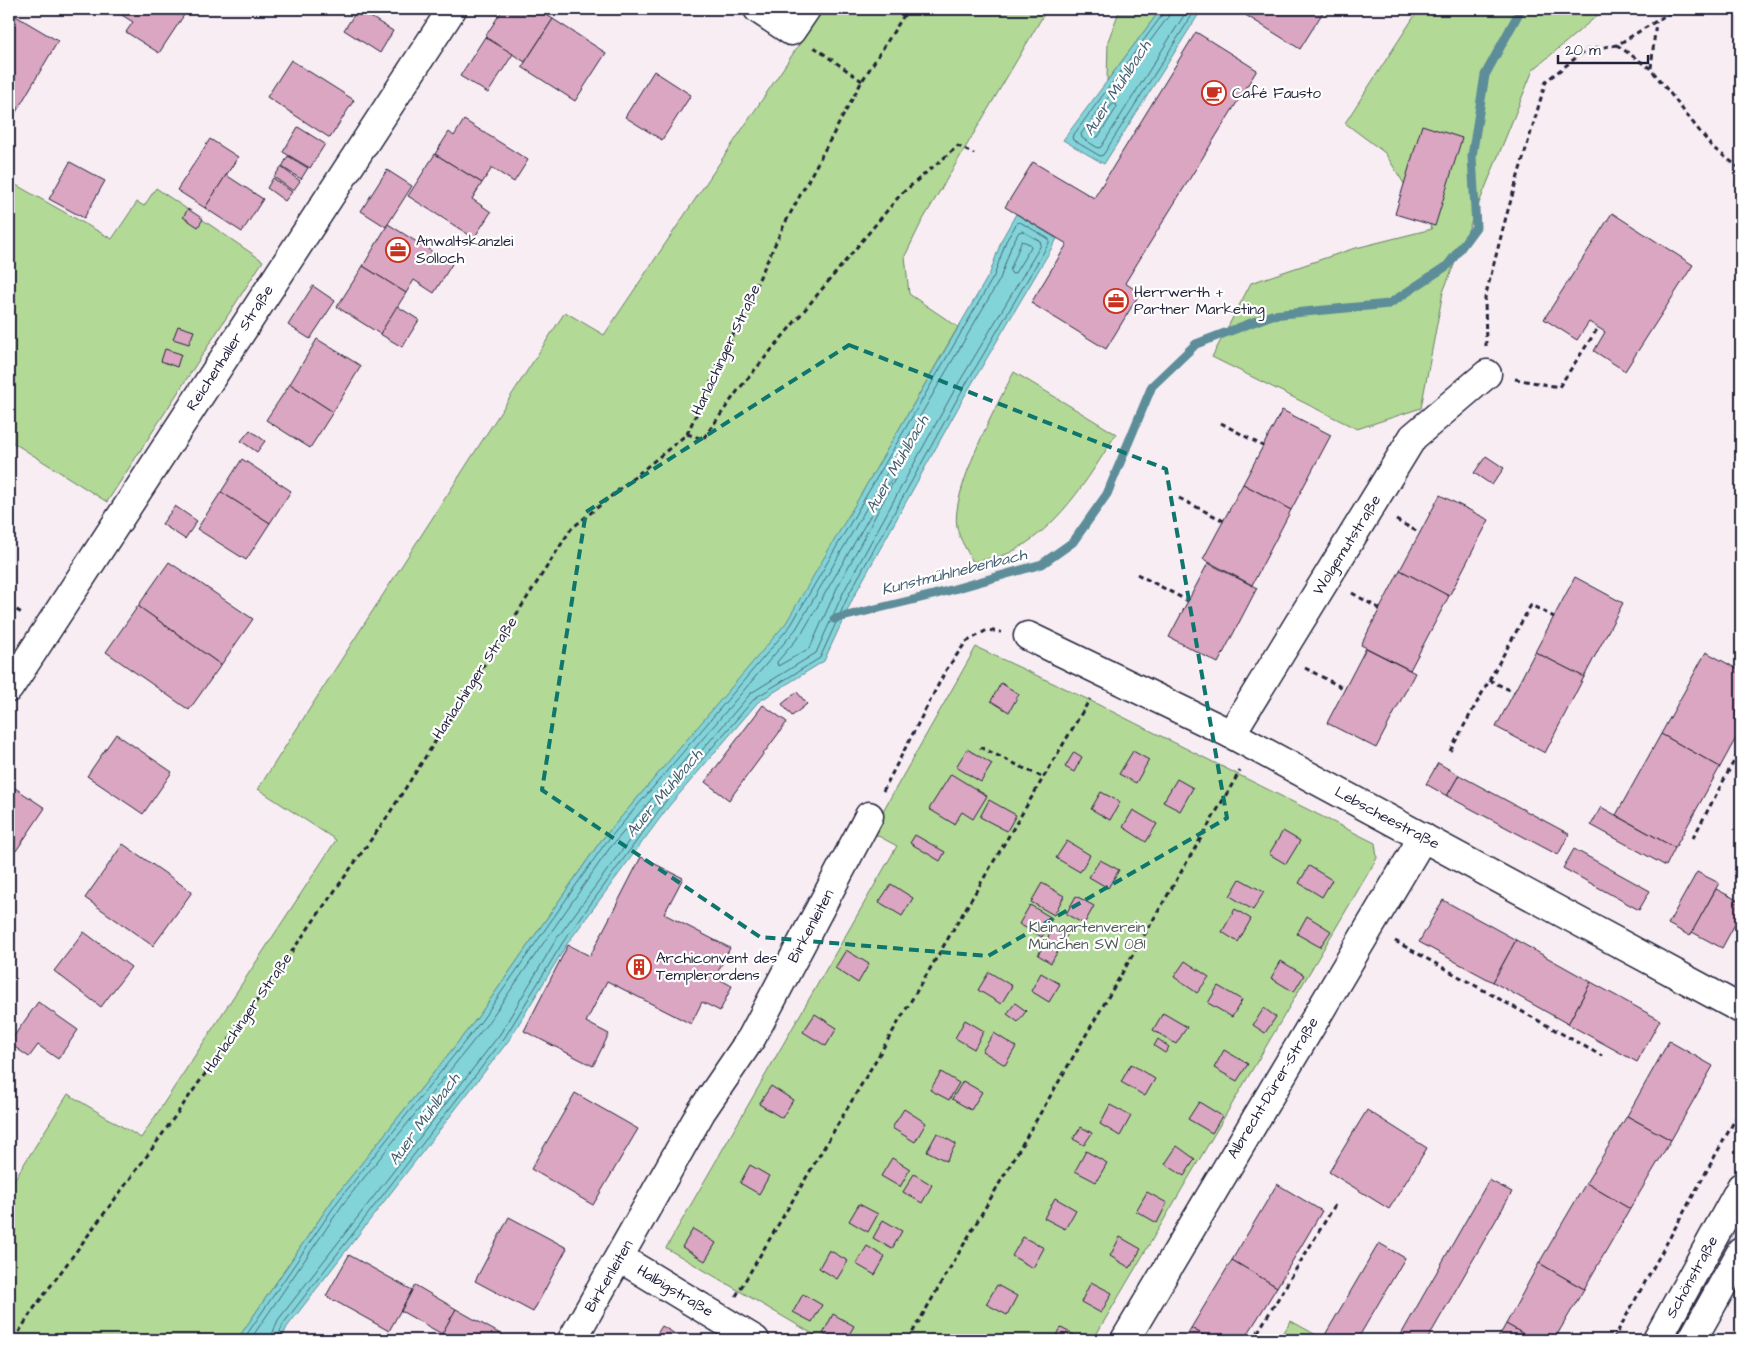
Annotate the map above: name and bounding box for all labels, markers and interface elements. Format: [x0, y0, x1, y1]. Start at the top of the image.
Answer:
scale bar [1558, 32, 1648, 64]
water label: Auer Mühlbach [1078, 35, 1157, 140]
text: 20 m [1565, 40, 1601, 61]
cafe icon: Café Fausto [1201, 80, 1227, 106]
place label: Café Fausto [1232, 83, 1322, 104]
place label: Anwaltskanzlei Solloch [416, 231, 514, 269]
office icon: Anwaltskanzlei Solloch [385, 237, 411, 263]
street label: Reichenhaller Straße [181, 281, 279, 415]
street label: Harlachinger Straße [686, 281, 766, 419]
place label: Herrwerth + Partner Marketing [1134, 282, 1265, 321]
office icon: Herrwerth + Partner Marketing [1103, 288, 1129, 314]
water label: Auer Mühlbach [860, 410, 934, 517]
street label: Wolgemutstraße [1308, 491, 1387, 600]
water label: Kunstmühlnebenbach [879, 543, 1030, 601]
street label: Harlachinger Straße [427, 613, 523, 744]
water label: Auer Mühlbach [620, 743, 708, 842]
street label: Lebscheestraße [1331, 782, 1443, 854]
street label: Birkenleiten [783, 885, 839, 966]
park label: Kleingartenverein München SW 081 [1029, 917, 1146, 955]
place label: Archiconvent des Templerordens [656, 948, 778, 986]
street label: Harlachinger Straße [199, 949, 298, 1078]
building icon: Archiconvent des Templerordens [626, 954, 652, 980]
street label: Albrecht-Dürer-Straße [1222, 1013, 1324, 1163]
water label: Auer Mühlbach [383, 1067, 466, 1170]
street label: Schönstraße [1661, 1232, 1723, 1322]
street label: Birkenleiten [580, 1235, 638, 1316]
street label: Halbigstraße [632, 1260, 717, 1323]

